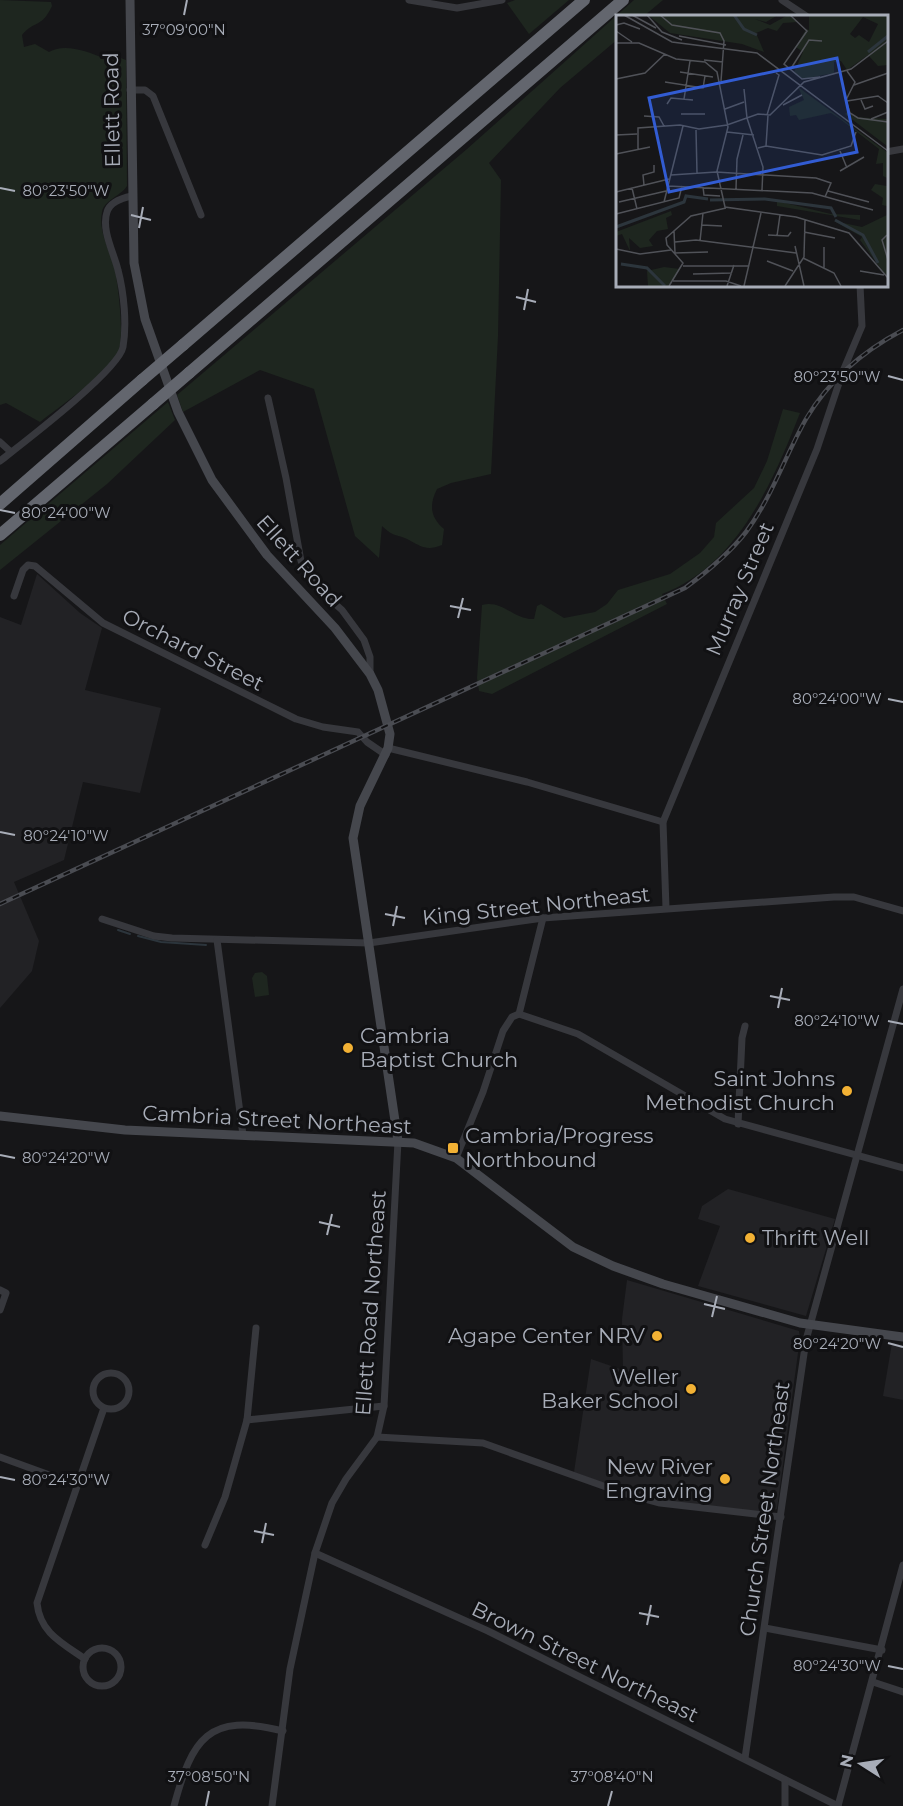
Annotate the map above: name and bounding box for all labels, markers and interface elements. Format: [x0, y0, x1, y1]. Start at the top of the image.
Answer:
inset map [616, 15, 888, 286]
text: 37°09'00"N [142, 20, 226, 39]
street label: Ellett Road [98, 52, 125, 168]
text: 80°23'50"W [22, 181, 110, 200]
text: 80°23'50"W [793, 367, 881, 386]
text: 80°24'00"W [21, 503, 111, 522]
street label: Ellett Road [252, 509, 347, 612]
street label: Murray Street [700, 518, 779, 659]
street label: Orchard Street [118, 603, 268, 696]
text: 80°24'00"W [792, 689, 882, 708]
text: 80°24'10"W [23, 826, 109, 845]
street label: King Street Northeast [421, 881, 651, 930]
text: 80°24'10"W [794, 1011, 880, 1030]
place label: Cambria Baptist Church [360, 1023, 518, 1072]
marker: Cambria Baptist Church [341, 1041, 355, 1055]
place label: Saint Johns Methodist Church [645, 1066, 835, 1115]
marker: Saint Johns Methodist Church [840, 1084, 854, 1098]
street label: Cambria Street Northeast [142, 1100, 412, 1139]
place label: Cambria/Progress Northbound [465, 1123, 654, 1172]
marker: Cambria/Progress Northbound [446, 1141, 460, 1155]
text: 80°24'20"W [22, 1148, 110, 1167]
street label: Ellett Road Northeast [350, 1189, 391, 1417]
place label: Thrift Well [762, 1225, 869, 1250]
marker: Thrift Well [743, 1231, 757, 1245]
place label: Agape Center NRV [448, 1323, 645, 1348]
marker: Agape Center NRV [650, 1329, 664, 1343]
text: 80°24'20"W [793, 1334, 881, 1353]
place label: Weller Baker School [541, 1364, 679, 1413]
street label: Church Street Northeast [734, 1380, 795, 1638]
marker: Weller Baker School [684, 1382, 698, 1396]
place label: New River Engraving [605, 1454, 713, 1503]
text: 80°24'30"W [22, 1470, 110, 1489]
marker: New River Engraving [718, 1472, 732, 1486]
street label: Brown Street Northeast [468, 1596, 703, 1727]
text: 80°24'30"W [793, 1656, 881, 1675]
north arrow [831, 1734, 891, 1794]
text: N [836, 1753, 857, 1769]
text: 37°08'50"N [168, 1767, 250, 1786]
text: 37°08'40"N [570, 1767, 654, 1786]

